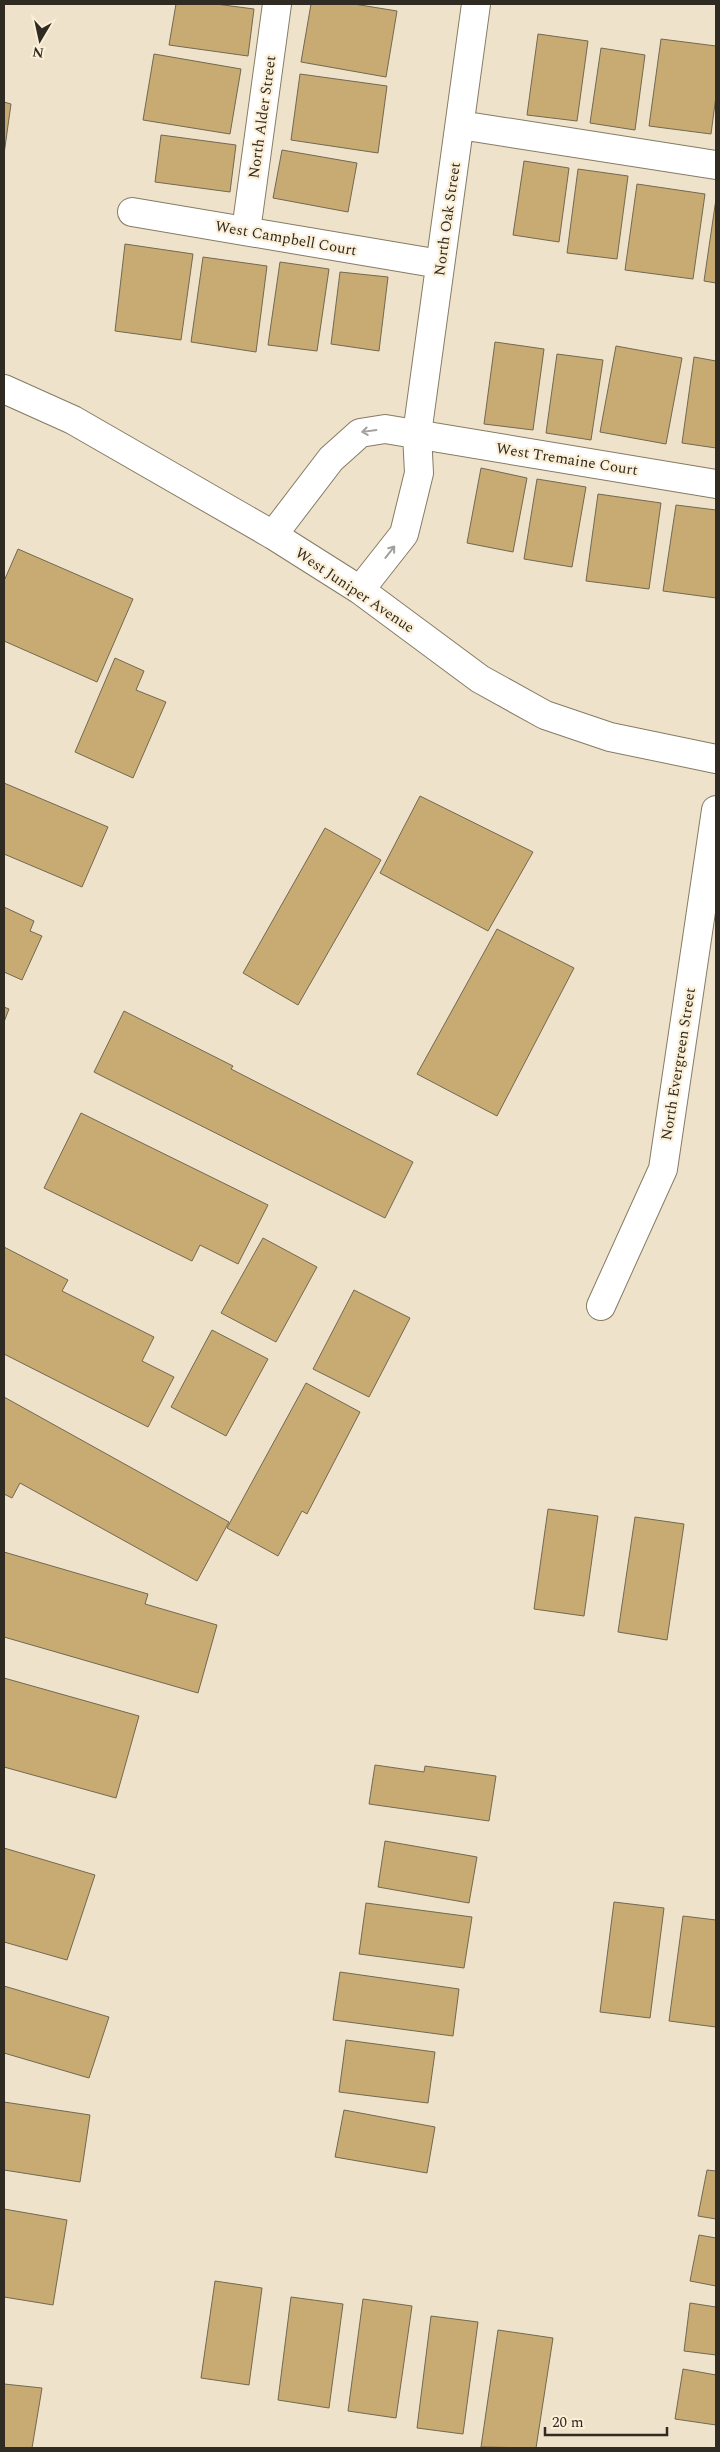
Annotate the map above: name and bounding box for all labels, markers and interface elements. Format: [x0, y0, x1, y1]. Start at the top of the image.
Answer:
north arrow [15, 15, 65, 65]
text: N [31, 41, 45, 64]
street label: North Alder Street [242, 54, 283, 180]
street label: North Oak Street [428, 161, 467, 277]
street label: West Campbell Court [213, 215, 359, 262]
one-way arrow [361, 427, 377, 437]
street label: West Tremaine Court [494, 437, 639, 482]
street label: West Juniper Avenue [290, 542, 419, 639]
one-way arrow [385, 545, 395, 559]
street label: North Evergreen Street [655, 986, 702, 1142]
scale bar [545, 2404, 668, 2436]
text: 20 m [552, 2411, 584, 2434]

